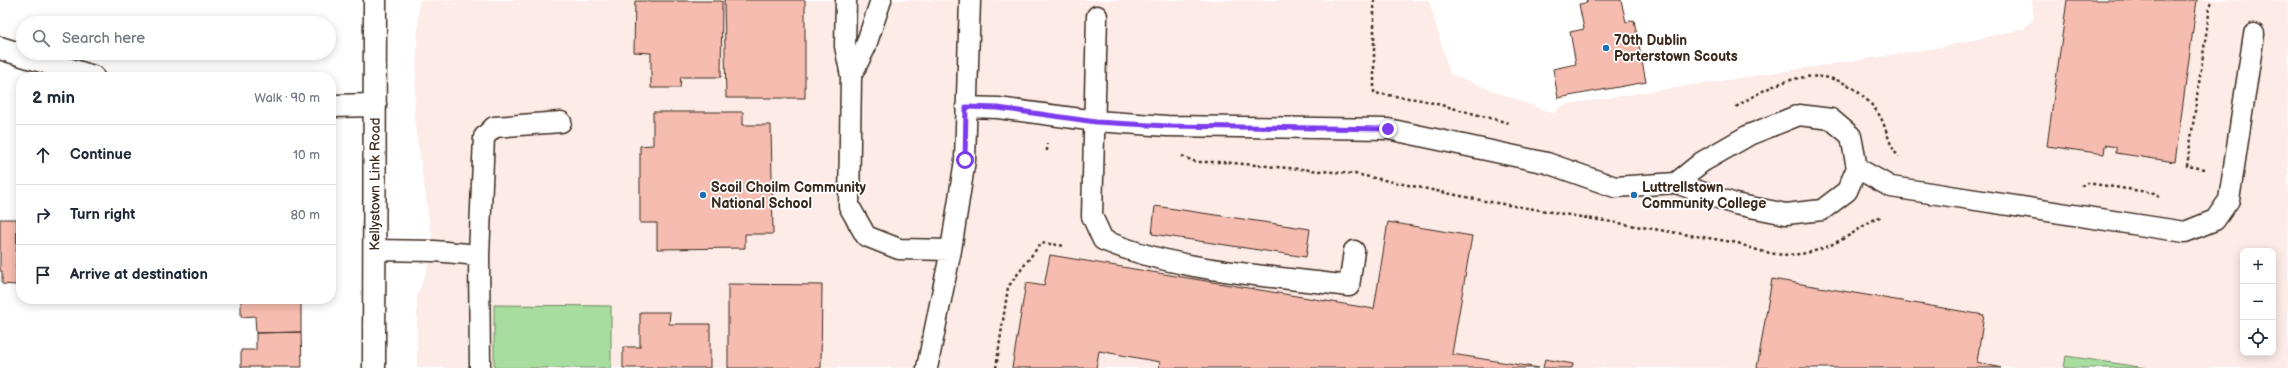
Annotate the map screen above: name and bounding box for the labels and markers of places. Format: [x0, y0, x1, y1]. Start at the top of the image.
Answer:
place label: 70th Dublin Porterstown Scouts [1614, 32, 1738, 65]
marker: 70th Dublin Porterstown Scouts [1601, 43, 1611, 53]
place label: Scoil Choilm Community National School [711, 179, 867, 212]
place label: Luttrellstown Community College [1642, 179, 1766, 212]
marker: Scoil Choilm Community National School [698, 190, 708, 200]
marker: Luttrellstown Community College [1629, 190, 1639, 200]

